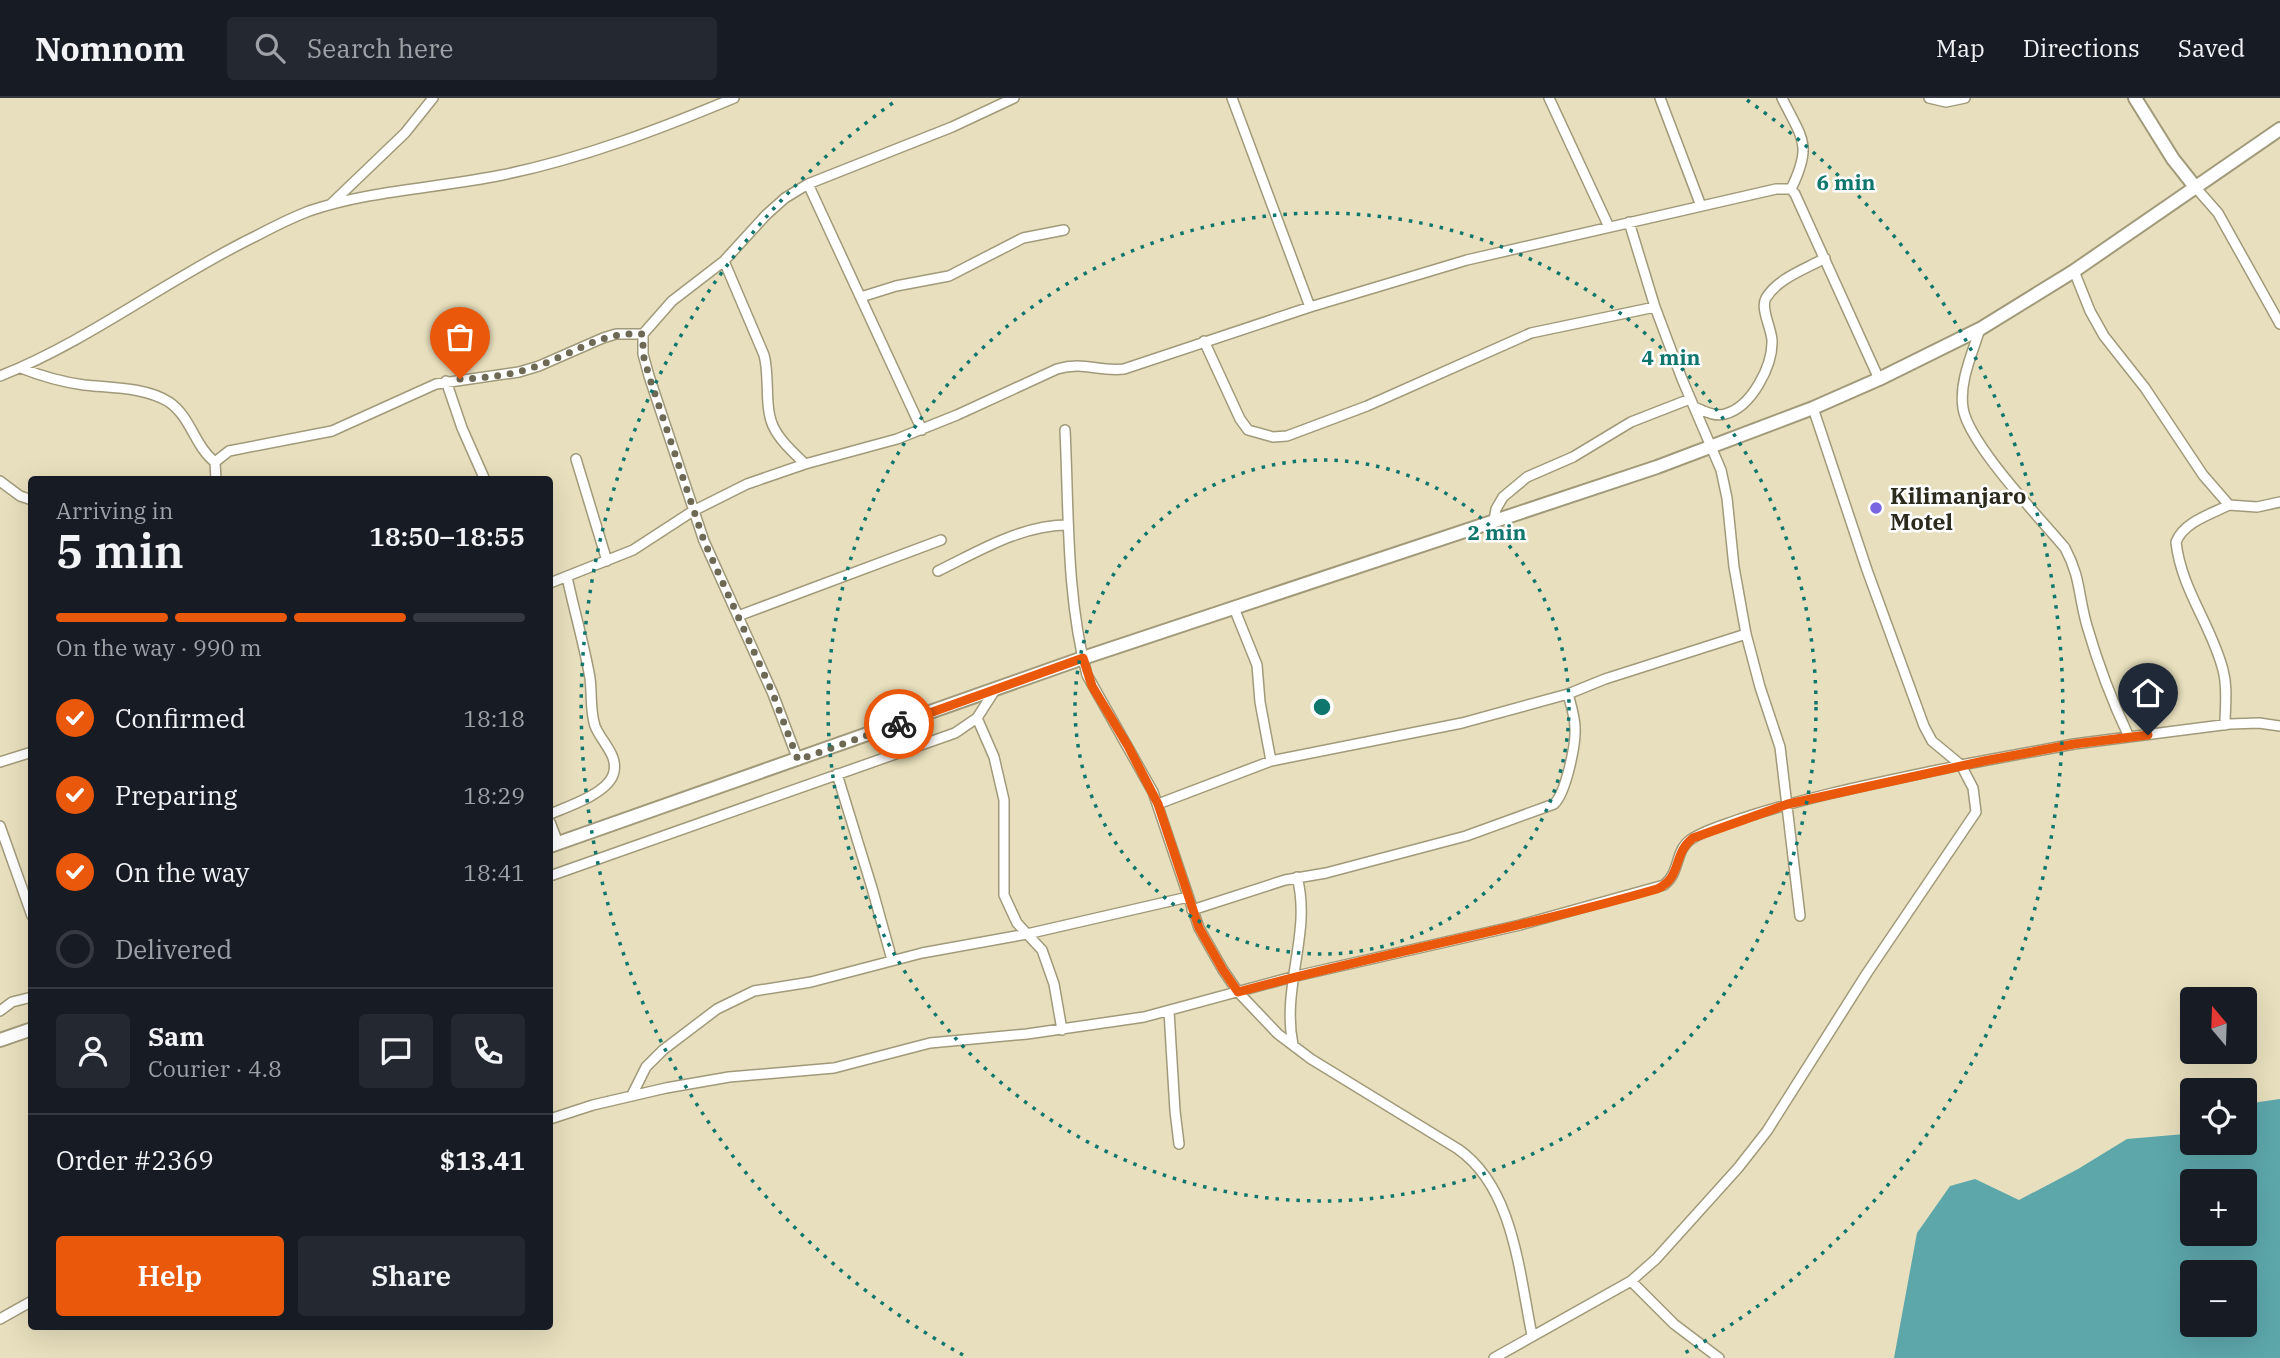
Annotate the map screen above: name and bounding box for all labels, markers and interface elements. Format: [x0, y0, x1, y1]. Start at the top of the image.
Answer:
search box [227, 17, 717, 80]
text: Nomnom [35, 27, 185, 70]
icon: search [251, 29, 289, 67]
text: Search here [307, 31, 453, 65]
text: Map [1936, 32, 1985, 64]
text: Directions [2023, 32, 2140, 64]
text: Saved [2178, 32, 2245, 64]
text: 6 min [1817, 168, 1875, 196]
pin [430, 307, 490, 379]
icon: bag [441, 318, 479, 356]
text: 4 min [1642, 343, 1700, 371]
place label: Kilimanjaro Motel [1890, 480, 2027, 536]
text: Arriving in [56, 495, 173, 525]
marker: Kilimanjaro Motel [1868, 500, 1884, 516]
text: 2 min [1468, 518, 1526, 546]
text: 18:50–18:55 [369, 519, 525, 553]
text: 5 min [56, 521, 184, 581]
text: On the way · 990 m [56, 632, 262, 662]
pin [2118, 663, 2178, 735]
icon: home [2129, 674, 2167, 712]
courier [864, 689, 934, 759]
centre of rings [1310, 695, 1334, 719]
icon: check [56, 699, 94, 737]
text: Confirmed [115, 701, 246, 735]
text: 18:18 [463, 703, 525, 733]
icon: bike [880, 705, 918, 743]
icon: check [56, 776, 94, 814]
text: Preparing [115, 778, 237, 812]
text: 18:29 [463, 780, 525, 810]
icon: check [56, 853, 94, 891]
text: On the way [115, 855, 249, 889]
text: 18:41 [463, 857, 525, 887]
text: Delivered [115, 932, 232, 966]
north arrow [2180, 987, 2258, 1064]
map controls [2180, 987, 2257, 1337]
button: person [56, 1014, 130, 1088]
button: chat [359, 1014, 433, 1088]
button: phone [451, 1014, 525, 1088]
text: Sam [148, 1019, 204, 1053]
text: Courier · 4.8 [148, 1053, 282, 1083]
button: locate [2180, 1078, 2257, 1155]
text: Order #2369 [56, 1143, 214, 1177]
text: $13.41 [440, 1143, 525, 1177]
button: + [2180, 1169, 2257, 1246]
button: Help [56, 1236, 284, 1316]
button: Share [298, 1236, 525, 1316]
button: − [2180, 1260, 2257, 1337]

